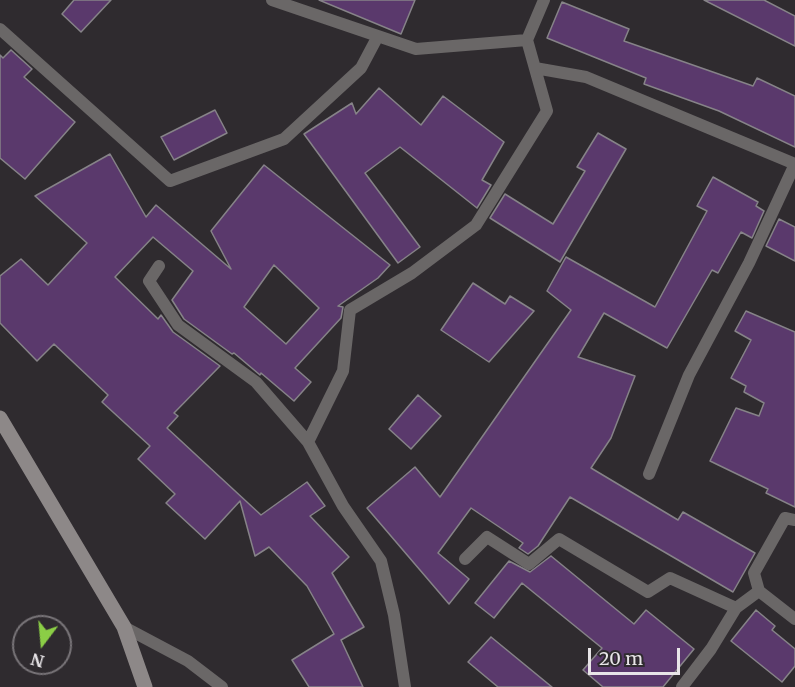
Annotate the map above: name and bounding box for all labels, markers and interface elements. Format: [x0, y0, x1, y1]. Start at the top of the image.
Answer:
north arrow [12, 615, 72, 675]
scale bar [591, 636, 682, 674]
text: 20 m [599, 647, 643, 670]
text: N [29, 649, 46, 672]

